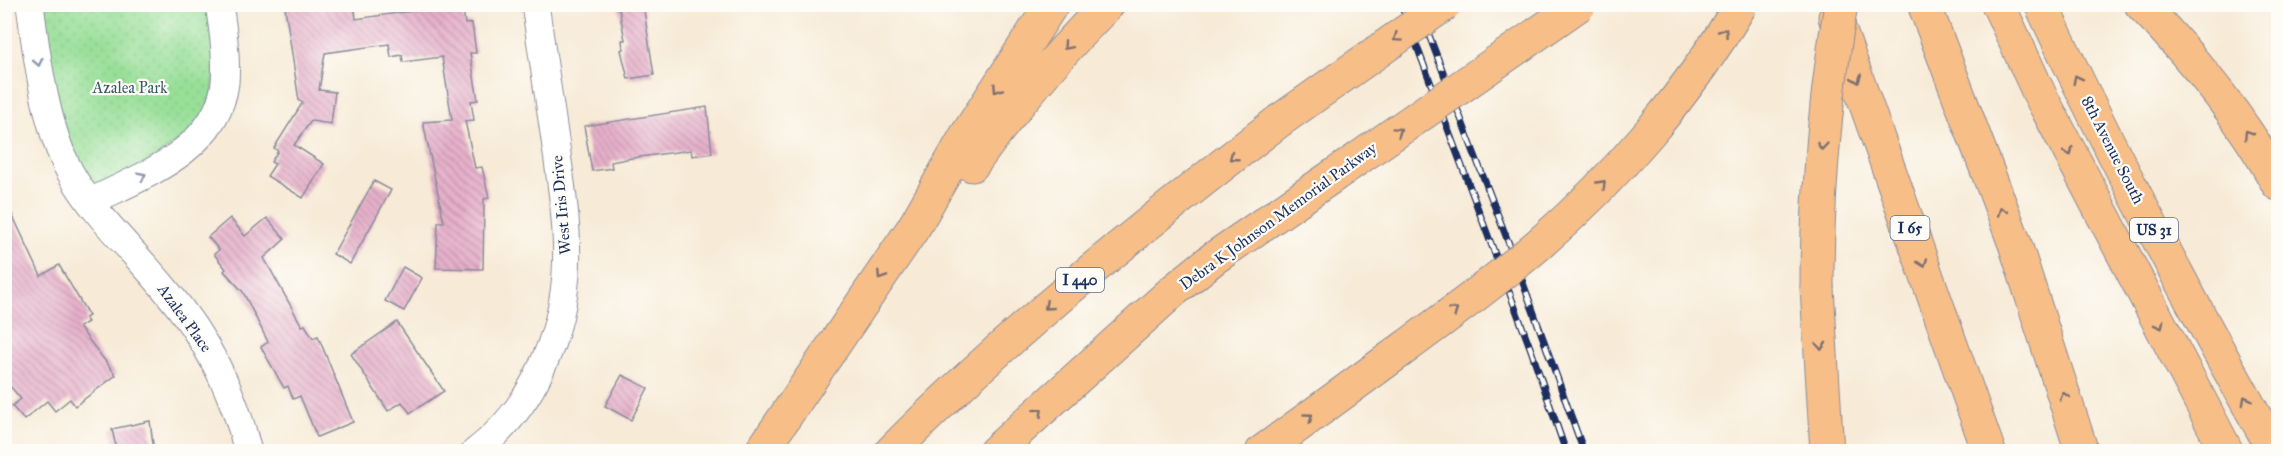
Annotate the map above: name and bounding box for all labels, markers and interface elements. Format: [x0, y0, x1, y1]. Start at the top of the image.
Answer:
one-way arrow [1716, 28, 1728, 38]
one-way arrow [1393, 31, 1404, 42]
one-way arrow [1063, 39, 1074, 50]
one-way arrow [31, 57, 44, 67]
one-way arrow [1849, 73, 1862, 84]
one-way arrow [2072, 75, 2084, 86]
park label: Azalea Park [92, 78, 168, 97]
one-way arrow [993, 83, 1005, 93]
street label: 8th Avenue South [2078, 93, 2148, 207]
one-way arrow [1392, 126, 1402, 138]
one-way arrow [2244, 130, 2256, 140]
street label: Debra K Johnson Memorial Parkway [1176, 138, 1381, 295]
one-way arrow [1816, 141, 1829, 150]
one-way arrow [2062, 145, 2074, 156]
one-way arrow [1228, 150, 1239, 161]
street label: West Iris Drive [547, 154, 575, 255]
one-way arrow [136, 172, 147, 184]
one-way arrow [1594, 180, 1605, 191]
one-way arrow [1997, 206, 2010, 217]
road number: I 65 [1890, 216, 1930, 240]
road number: US 31 [2130, 218, 2178, 242]
one-way arrow [1915, 257, 1928, 268]
road number: I 440 [1056, 268, 1104, 292]
one-way arrow [877, 269, 888, 280]
street label: Azalea Place [153, 279, 216, 356]
one-way arrow [1044, 299, 1055, 310]
one-way arrow [1448, 307, 1459, 318]
one-way arrow [2152, 318, 2164, 329]
one-way arrow [1814, 342, 1827, 351]
one-way arrow [2059, 391, 2071, 402]
one-way arrow [2242, 396, 2253, 407]
one-way arrow [1032, 408, 1043, 419]
one-way arrow [1303, 413, 1314, 424]

